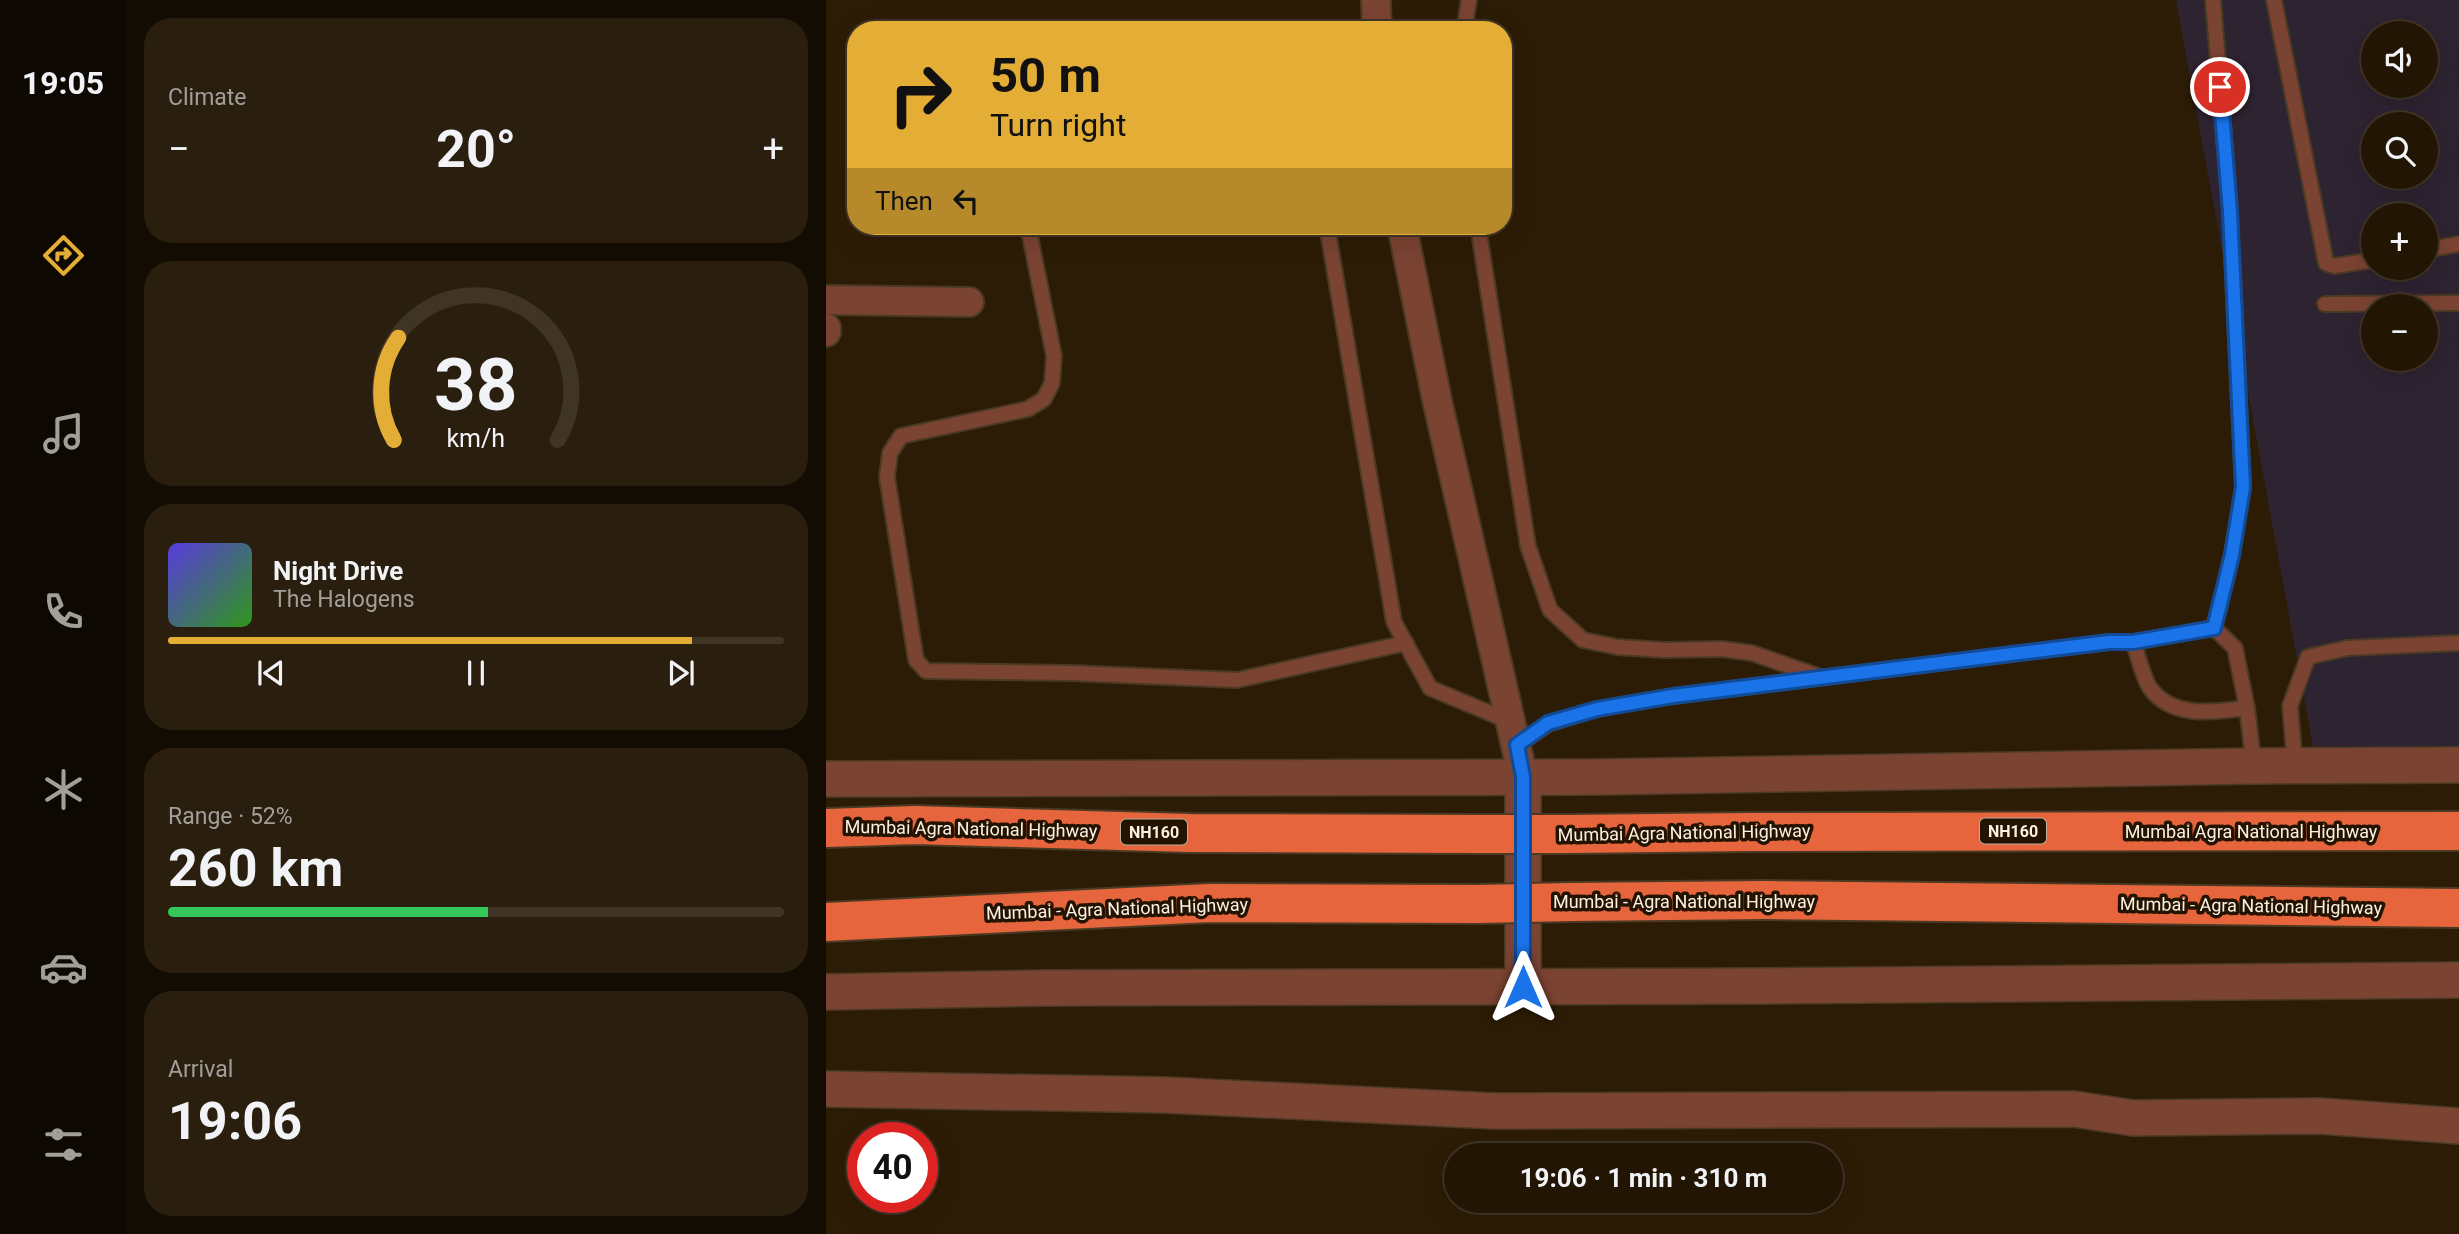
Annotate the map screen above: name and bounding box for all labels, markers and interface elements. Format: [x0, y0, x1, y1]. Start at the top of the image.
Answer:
map controls [2361, 21, 2438, 371]
button: sound [2361, 21, 2438, 98]
text: 50 m [990, 47, 1101, 104]
icon: right [875, 49, 966, 140]
pin [2190, 57, 2250, 117]
text: 19:05 [22, 64, 104, 102]
icon: arrive [2201, 68, 2239, 106]
text: Climate [168, 84, 247, 111]
text: Turn right [990, 106, 1126, 144]
button: search [2361, 112, 2438, 189]
text: 20° [436, 119, 516, 180]
text: − [168, 127, 190, 171]
text: + [762, 127, 784, 171]
icon: left [947, 182, 985, 220]
text: Then [875, 186, 933, 216]
button: + [2361, 203, 2438, 280]
icon: directions [39, 231, 88, 280]
button: − [2361, 294, 2438, 371]
text: 38 [434, 342, 518, 428]
icon: music [39, 409, 88, 458]
text: km/h [447, 424, 505, 453]
text: Night Drive [273, 556, 403, 586]
text: The Halogens [273, 586, 415, 613]
icon: phone [39, 587, 88, 636]
icon: previous [252, 654, 290, 692]
icon: pause [457, 654, 495, 692]
icon: next [662, 654, 700, 692]
icon: climate [39, 765, 88, 814]
text: Range · 52% [168, 803, 293, 830]
street label: Mumbai Agra National Highway [844, 816, 1098, 841]
road number: NH160 [1980, 818, 2046, 844]
road number: NH160 [1121, 820, 1187, 845]
street label: Mumbai Agra National Highway [1557, 820, 1811, 845]
street label: Mumbai Agra National Highway [2125, 821, 2378, 842]
text: 260 km [168, 838, 343, 899]
street label: Mumbai - Agra National Highway [1553, 891, 1816, 912]
street label: Mumbai - Agra National Highway [986, 893, 1249, 924]
street label: Mumbai - Agra National Highway [2120, 893, 2383, 918]
icon: car [39, 943, 88, 992]
position arrow [1486, 950, 1560, 1024]
text: Arrival [168, 1056, 233, 1083]
text: 19:06 [168, 1091, 302, 1152]
icon: filters [39, 1120, 88, 1169]
speed limit sign: 40 [847, 1122, 938, 1213]
text: 19:06 · 1 min · 310 m [1520, 1163, 1767, 1193]

